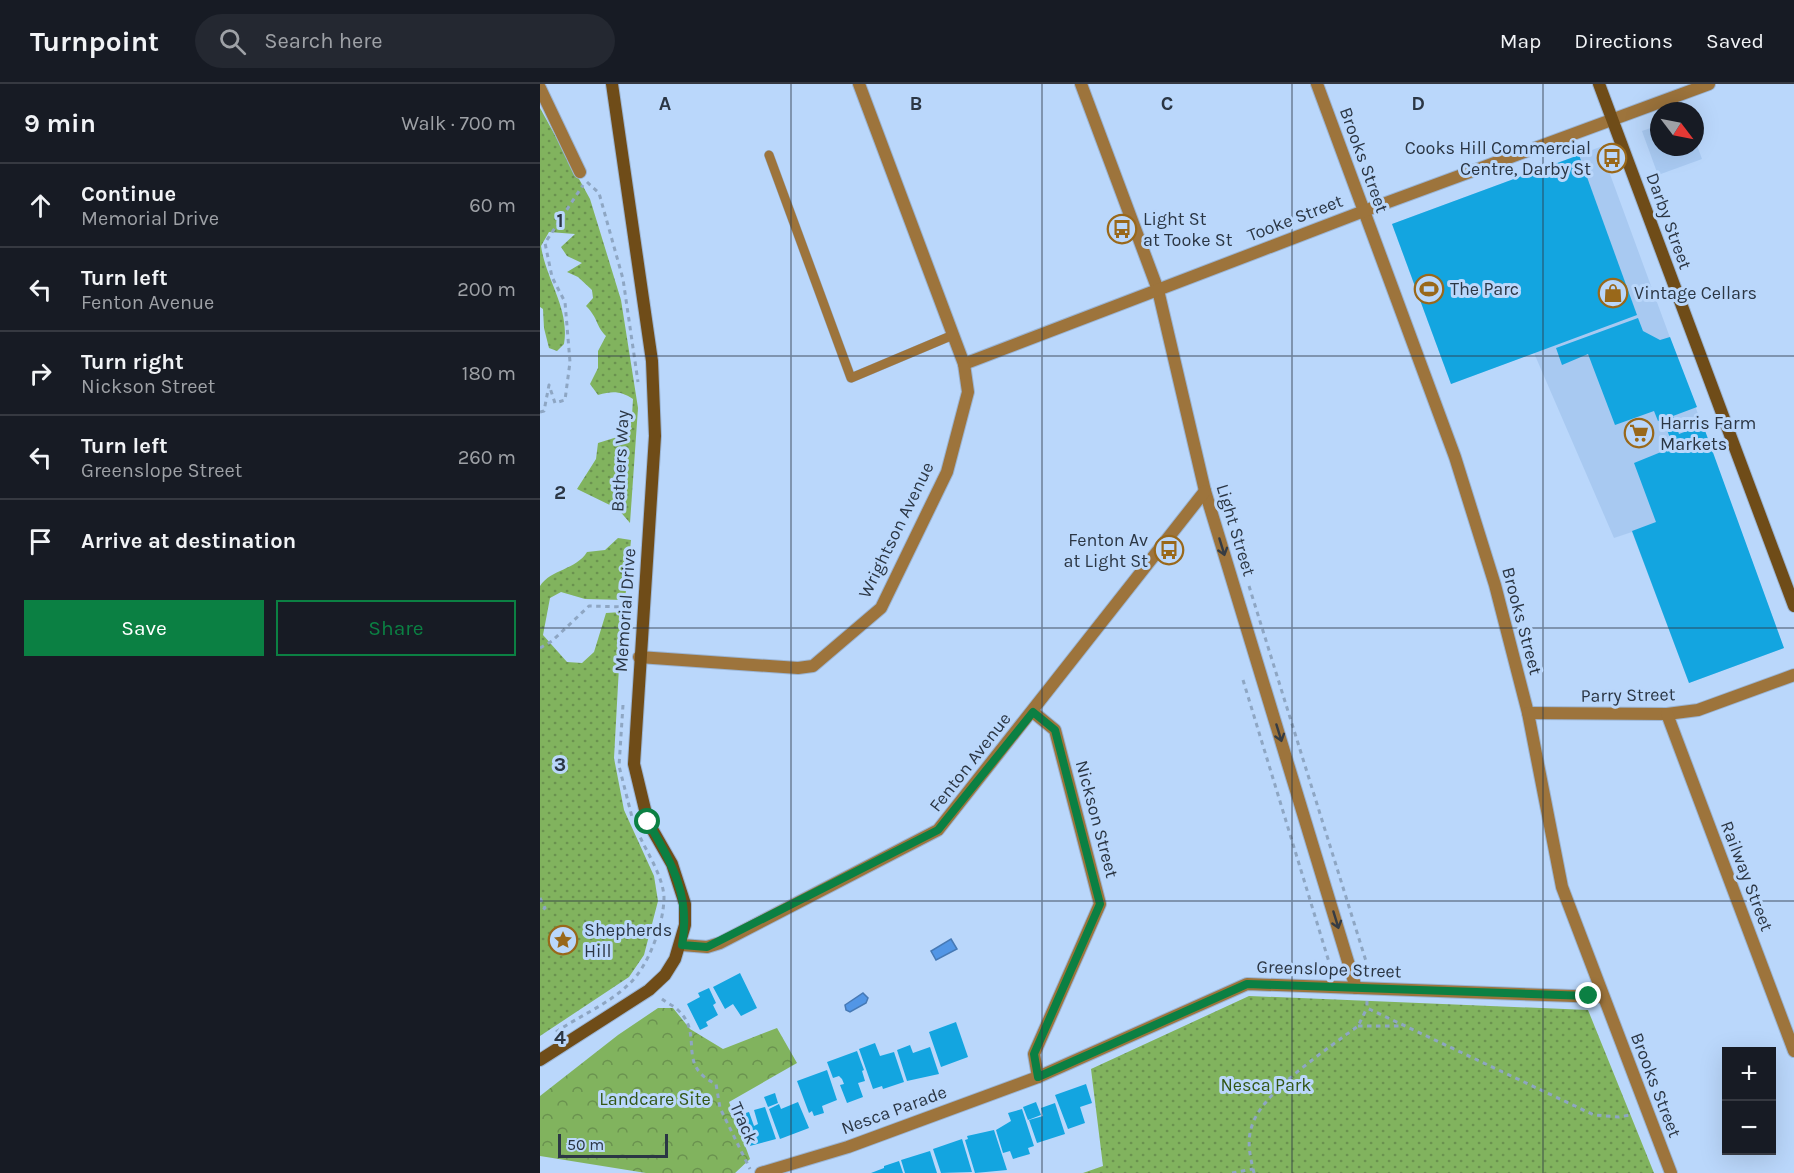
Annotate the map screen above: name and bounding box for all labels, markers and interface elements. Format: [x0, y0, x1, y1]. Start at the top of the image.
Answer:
search box [195, 14, 615, 68]
text: Turnpoint [30, 25, 159, 58]
icon: search [216, 25, 249, 58]
text: Search here [264, 28, 383, 54]
text: Map [1500, 29, 1541, 53]
text: Directions [1574, 29, 1673, 53]
text: Saved [1706, 29, 1764, 53]
text: A [659, 92, 672, 115]
text: B [910, 92, 922, 115]
text: C [1161, 92, 1173, 115]
text: D [1411, 92, 1425, 115]
north arrow [1650, 102, 1704, 156]
street label: Brooks Street [1335, 104, 1393, 216]
text: 9 min [24, 108, 96, 139]
text: Walk · 700 m [401, 112, 516, 135]
place label: Cooks Hill Commercial Centre, Darby St [1405, 137, 1591, 180]
bus stop icon: Cooks Hill Commercial Centre, Darby St [1596, 142, 1628, 174]
street label: Darby Street [1641, 170, 1697, 272]
text: Continue [81, 181, 176, 207]
icon: ahead [24, 189, 57, 222]
street label: Tooke Street [1244, 190, 1346, 246]
text: 60 m [469, 194, 516, 217]
text: Memorial Drive [81, 207, 219, 230]
place label: Light St at Tooke St [1143, 208, 1233, 251]
text: 1 [556, 209, 564, 232]
bus stop icon: Light St at Tooke St [1106, 213, 1138, 245]
text: Turn left [81, 265, 168, 291]
icon: left [24, 273, 57, 306]
sports icon: The Parc [1413, 273, 1445, 305]
shop icon: Vintage Cellars [1597, 277, 1629, 309]
text: 200 m [457, 278, 516, 301]
place label: The Parc [1450, 278, 1519, 300]
place label: Vintage Cellars [1634, 282, 1757, 304]
text: Fenton Avenue [81, 291, 214, 314]
text: Turn right [81, 349, 184, 375]
icon: right [24, 357, 57, 390]
text: 180 m [462, 362, 516, 385]
text: Nickson Street [81, 375, 215, 398]
street label: Bathers Way [606, 409, 634, 513]
place label: Harris Farm Markets [1660, 412, 1756, 455]
supermarket icon: Harris Farm Markets [1623, 417, 1655, 449]
text: Turn left [81, 433, 168, 459]
icon: left [24, 441, 57, 474]
text: 260 m [458, 446, 516, 469]
street label: Wrightson Avenue [853, 458, 939, 602]
text: Greenslope Street [81, 459, 242, 482]
text: 2 [554, 481, 566, 504]
street label: Light Street [1212, 481, 1261, 579]
icon: arrive [24, 525, 57, 558]
text: Arrive at destination [81, 528, 296, 554]
place label: Fenton Av at Light St [1064, 529, 1148, 572]
bus stop icon: Fenton Av at Light St [1153, 534, 1185, 566]
one-way arrow [1217, 537, 1228, 556]
street label: Memorial Drive [610, 547, 640, 673]
street label: Brooks Street [1497, 565, 1547, 678]
button: Save [24, 600, 264, 656]
button: Share [276, 600, 516, 656]
street label: Parry Street [1580, 683, 1676, 707]
street label: Fenton Avenue [924, 708, 1016, 816]
one-way arrow [1274, 723, 1285, 742]
text: 3 [554, 753, 566, 776]
street label: Nickson Street [1071, 758, 1123, 880]
route start [634, 808, 660, 834]
street label: Railway Street [1716, 818, 1778, 934]
one-way arrow [1331, 910, 1342, 929]
place label: Shepherds Hill [584, 919, 672, 962]
place icon: Shepherds Hill [547, 924, 579, 956]
street label: Greenslope Street [1256, 955, 1402, 983]
route end [1575, 982, 1601, 1008]
text: 4 [554, 1026, 566, 1049]
street label: Brooks Street [1626, 1029, 1686, 1141]
map controls [1722, 1047, 1776, 1155]
button: + [1722, 1047, 1776, 1101]
park label: Nesca Park [1220, 1074, 1312, 1096]
street label: Nesca Parade [838, 1081, 950, 1139]
park label: Landcare Site [599, 1088, 711, 1110]
street label: Track [725, 1099, 763, 1147]
button: − [1722, 1101, 1776, 1155]
scale bar [558, 1131, 668, 1158]
text: 50 m [567, 1135, 604, 1154]

